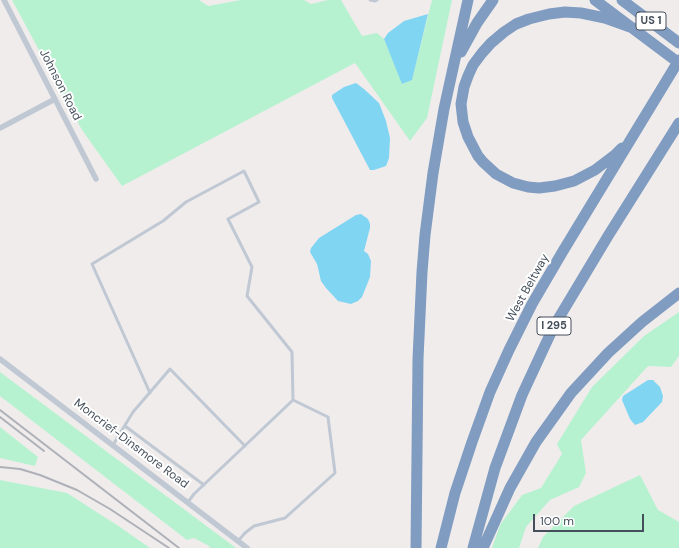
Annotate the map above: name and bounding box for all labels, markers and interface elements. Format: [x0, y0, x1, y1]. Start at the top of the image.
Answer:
road number: US 1 [636, 12, 666, 30]
street label: Johnson Road [36, 47, 84, 123]
street label: West Beltway [504, 252, 552, 324]
road number: I 295 [537, 317, 571, 335]
street label: Moncrief-Dinsmore Road [71, 396, 191, 492]
scale bar [535, 506, 646, 532]
text: 100 m [540, 513, 574, 529]

